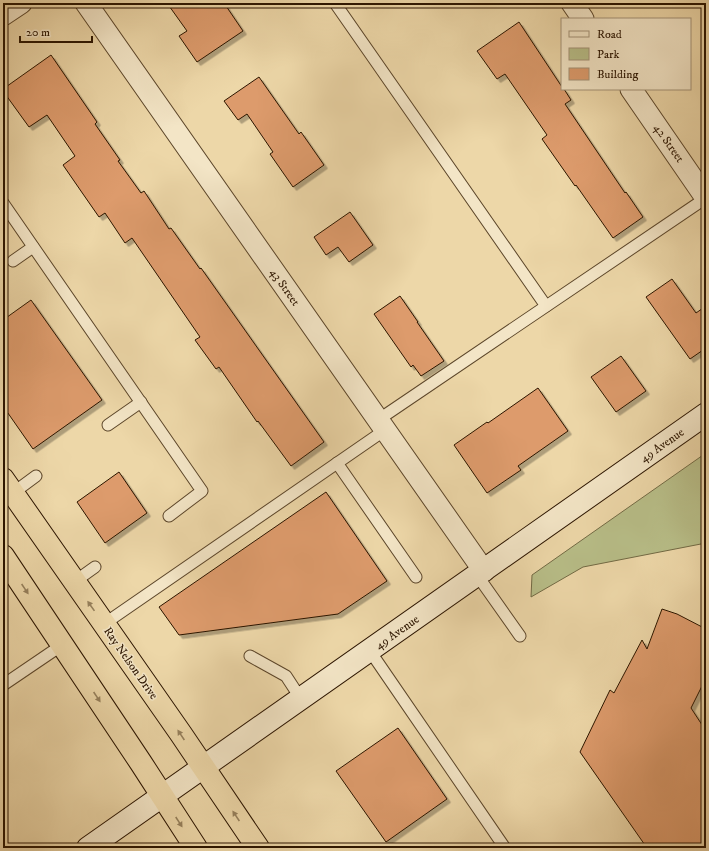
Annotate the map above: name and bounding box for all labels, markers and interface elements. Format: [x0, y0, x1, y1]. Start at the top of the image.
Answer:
scale bar [20, 18, 92, 44]
legend [561, 18, 691, 90]
text: 20 m [26, 25, 50, 40]
text: Road [597, 27, 622, 42]
text: Park [597, 47, 619, 62]
text: Building [597, 67, 638, 82]
street label: 42 Street [650, 121, 687, 166]
street label: 43 Street [266, 266, 303, 309]
street label: 49 Avenue [637, 425, 687, 466]
one-way arrow [21, 583, 29, 594]
one-way arrow [87, 600, 95, 611]
street label: 49 Avenue [372, 612, 422, 653]
street label: Ray Nelson Drive [100, 624, 161, 702]
one-way arrow [93, 691, 101, 702]
one-way arrow [178, 729, 185, 741]
one-way arrow [232, 811, 240, 821]
one-way arrow [175, 817, 183, 827]

